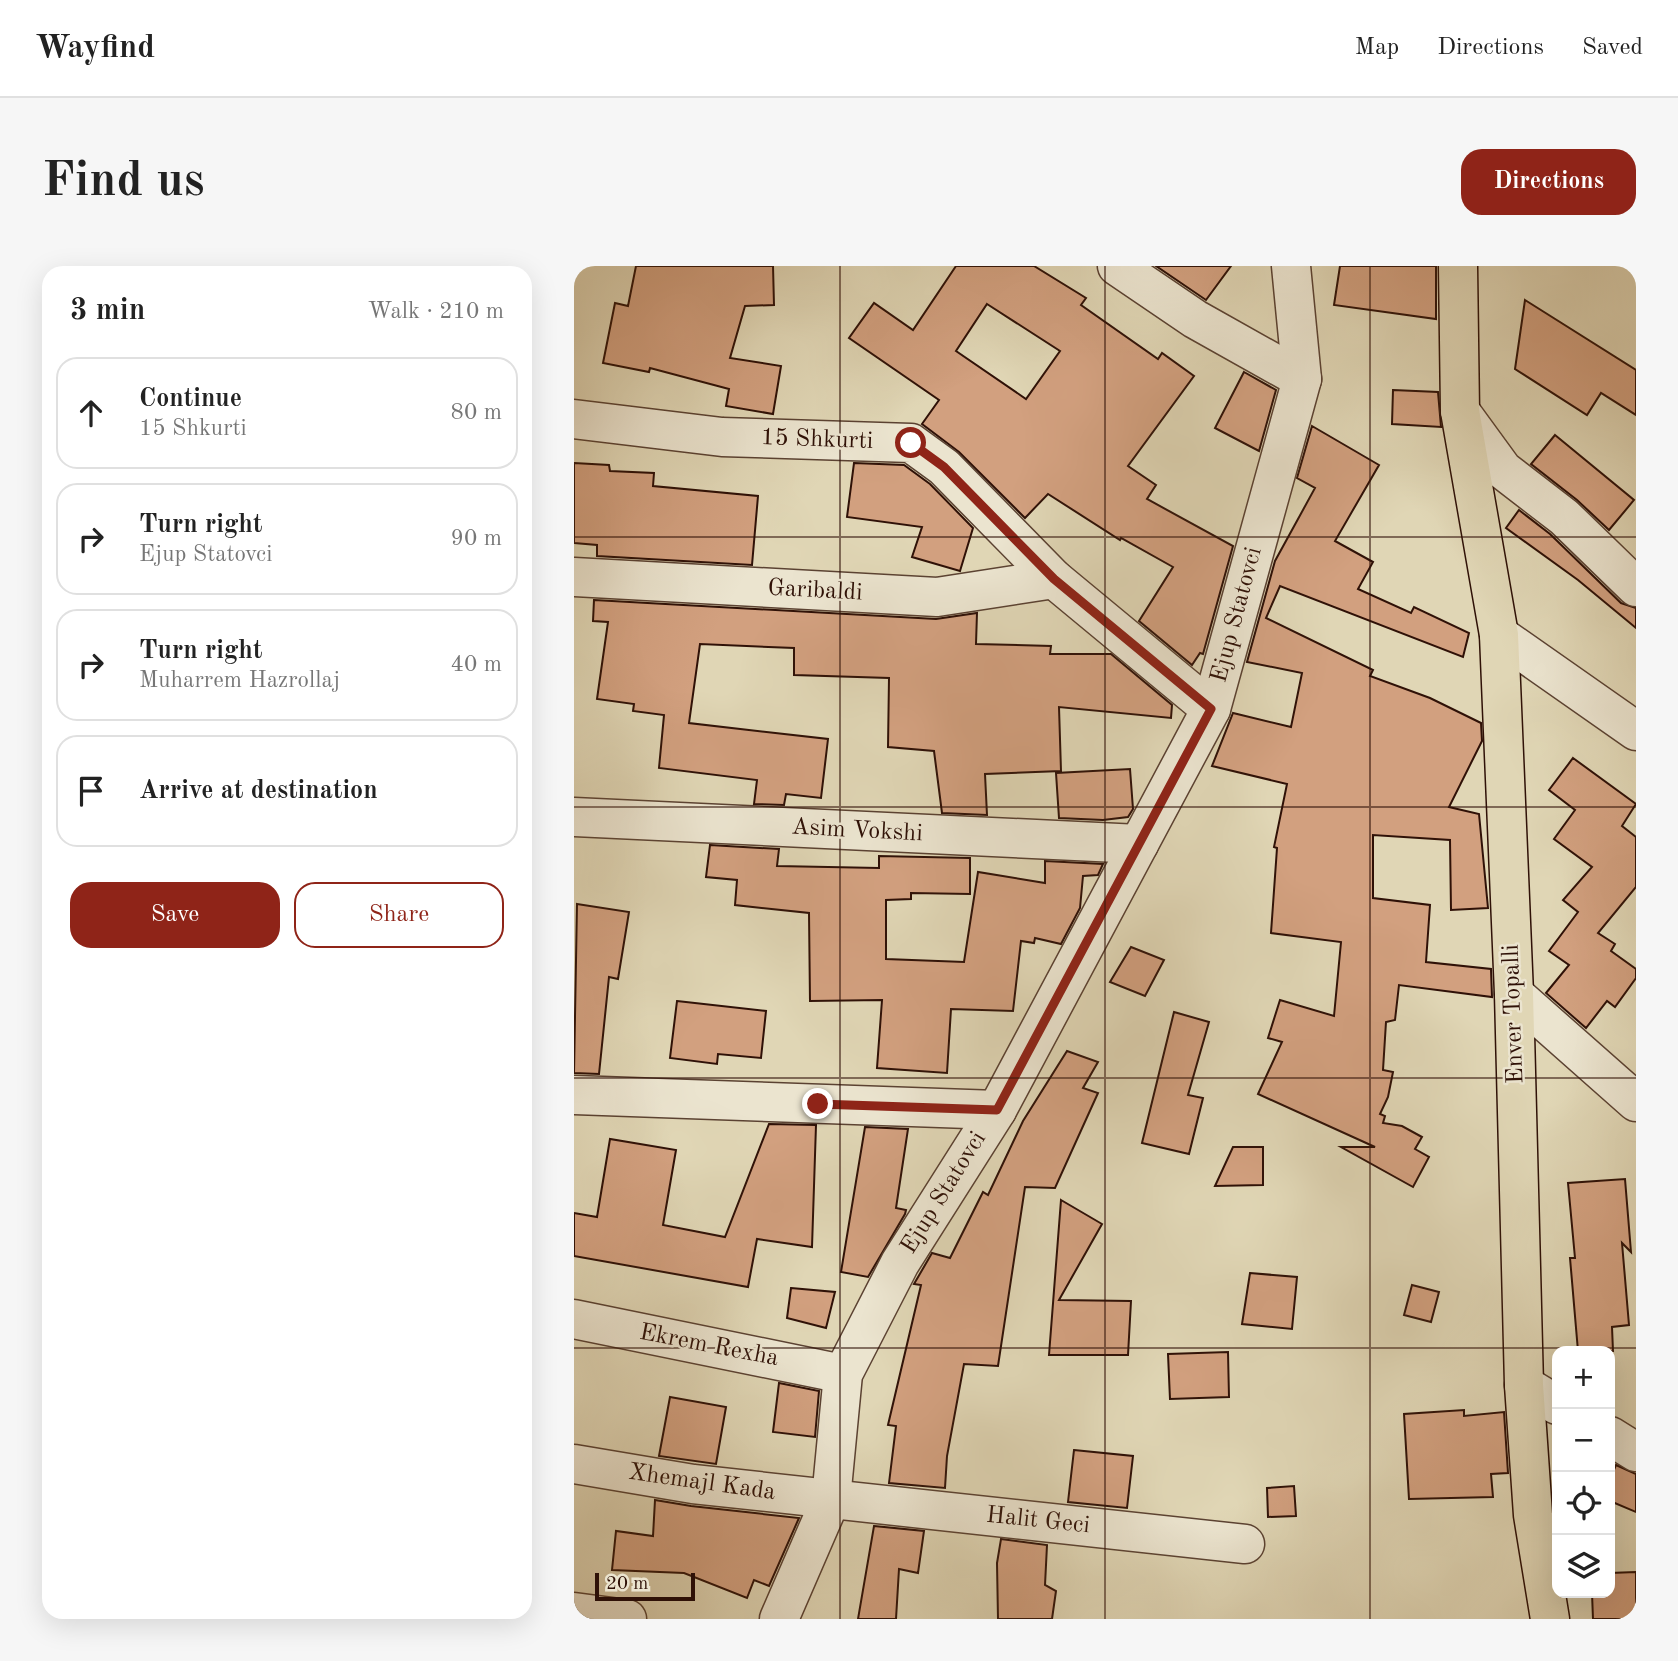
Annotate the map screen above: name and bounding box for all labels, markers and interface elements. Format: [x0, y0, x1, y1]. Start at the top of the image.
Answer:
text: Wayfind [35, 32, 155, 65]
text: Map [1355, 36, 1399, 60]
text: Directions [1437, 36, 1544, 60]
text: Saved [1582, 36, 1643, 60]
button: Directions [1461, 149, 1636, 215]
text: Find us [42, 158, 205, 207]
text: 3 min [70, 296, 145, 326]
text: Walk · 210 m [368, 300, 504, 323]
text: Continue [139, 386, 242, 412]
icon: ahead [72, 394, 110, 432]
text: 80 m [451, 401, 502, 424]
text: 15 Shkurti [139, 417, 247, 440]
street label: 15 Shkurti [760, 426, 874, 454]
route start [895, 427, 926, 458]
text: Turn right [139, 512, 262, 538]
icon: right [72, 520, 110, 558]
text: 90 m [451, 527, 502, 550]
text: Ejup Statovci [139, 543, 272, 566]
street label: Ejup Statovci [1207, 545, 1267, 685]
street label: Garibaldi [767, 577, 863, 605]
text: Turn right [139, 638, 262, 664]
icon: right [72, 646, 110, 684]
text: 40 m [451, 653, 502, 676]
text: Muharrem Hazrollaj [139, 669, 340, 692]
icon: arrive [72, 772, 110, 810]
text: Arrive at destination [139, 778, 378, 804]
street label: Asim Vokshi [791, 816, 923, 846]
button: Save [70, 882, 280, 948]
button: Share [294, 882, 504, 948]
street label: Enver Topalli [1500, 944, 1528, 1084]
route end [802, 1088, 833, 1119]
street label: Ejup Statovci [897, 1128, 991, 1258]
street label: Ekrem Rexha [637, 1321, 781, 1371]
map controls [1552, 1346, 1615, 1598]
button: + [1552, 1346, 1615, 1409]
button: − [1552, 1409, 1615, 1472]
street label: Xhemajl Kada [627, 1461, 777, 1505]
button: locate [1552, 1472, 1615, 1535]
street label: Halit Geci [985, 1504, 1091, 1538]
button: layers [1552, 1535, 1615, 1598]
scale bar [595, 1570, 695, 1602]
text: 20 m [606, 1575, 648, 1594]

